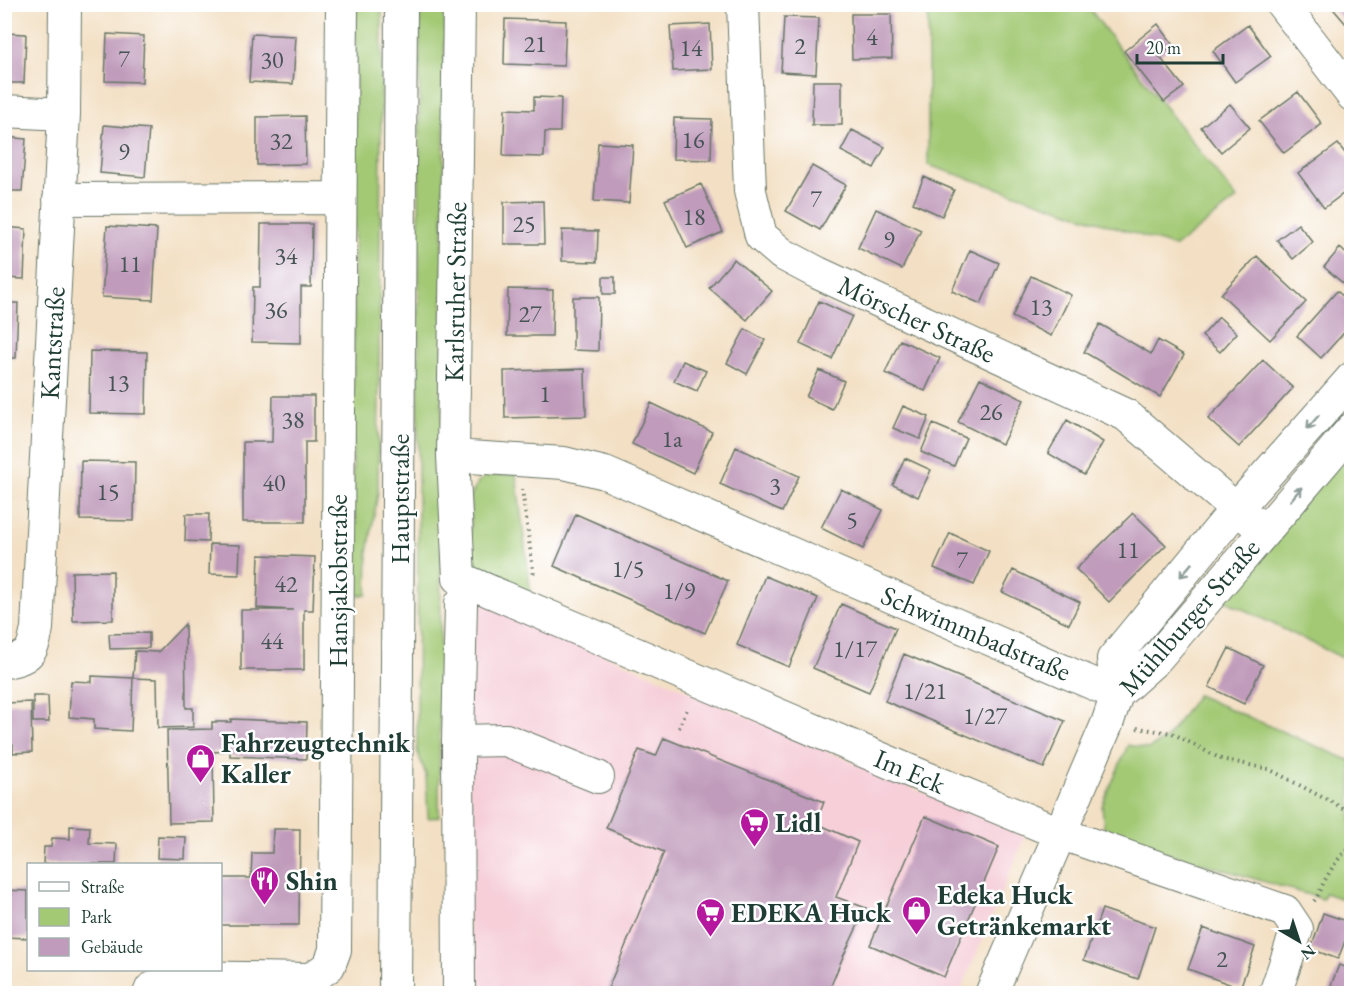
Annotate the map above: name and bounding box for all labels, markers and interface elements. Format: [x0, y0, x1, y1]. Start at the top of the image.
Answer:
house number: 4 [866, 21, 878, 52]
scale bar [1137, 27, 1222, 65]
house number: 21 [523, 28, 547, 59]
house number: 2 [794, 30, 806, 61]
house number: 14 [679, 32, 703, 63]
text: 20 m [1146, 36, 1181, 59]
house number: 7 [118, 43, 130, 74]
house number: 30 [260, 44, 284, 75]
house number: 16 [681, 124, 705, 155]
house number: 32 [269, 125, 293, 156]
house number: 9 [118, 136, 130, 167]
house number: 7 [810, 183, 822, 214]
street label: Karlsruher Straße [436, 201, 474, 383]
house number: 18 [682, 201, 706, 232]
house number: 25 [512, 208, 536, 239]
house number: 9 [883, 224, 895, 255]
house number: 34 [274, 240, 298, 271]
house number: 11 [118, 248, 142, 279]
street label: Mörscher Straße [833, 267, 1001, 371]
street label: Kantstraße [32, 286, 72, 400]
house number: 13 [1029, 291, 1053, 322]
house number: 36 [264, 294, 288, 325]
house number: 27 [518, 298, 542, 329]
house number: 13 [106, 367, 130, 398]
house number: 1 [539, 378, 551, 409]
house number: 26 [979, 396, 1003, 427]
house number: 38 [281, 404, 305, 435]
one-way arrow [1306, 414, 1320, 429]
house number: 1a [661, 423, 683, 454]
street label: Hauptstraße [382, 434, 417, 564]
house number: 40 [262, 467, 286, 498]
house number: 3 [769, 470, 781, 501]
house number: 15 [96, 476, 120, 507]
one-way arrow [1289, 487, 1303, 502]
street label: Hansjakobstraße [320, 494, 355, 668]
house number: 5 [846, 504, 858, 535]
street label: Mühlburger Straße [1111, 531, 1267, 703]
house number: 11 [1116, 534, 1140, 565]
house number: 7 [956, 544, 968, 575]
house number: 1/5 [612, 553, 644, 584]
one-way arrow [1179, 562, 1192, 578]
house number: 42 [274, 568, 298, 599]
house number: 1/9 [663, 575, 696, 606]
street label: Schwimmbadstraße [876, 577, 1076, 689]
house number: 44 [260, 625, 284, 656]
house number: 1/17 [833, 633, 878, 664]
house number: 1/21 [903, 675, 947, 706]
house number: 1/27 [963, 700, 1008, 731]
place label: Fahrzeugtechnik Kaller [221, 725, 411, 791]
street label: Im Eck [869, 740, 951, 802]
shop icon: Fahrzeugtechnik Kaller [184, 742, 216, 784]
place label: Lidl [775, 805, 822, 840]
supermarket icon: Lidl [738, 806, 770, 848]
legend [27, 863, 222, 971]
place label: Shin [286, 863, 338, 898]
restaurant icon: Shin [249, 864, 281, 906]
text: Straße [81, 875, 124, 898]
place label: Edeka Huck Getränkemarkt [937, 877, 1111, 943]
shop icon: Edeka Huck Getränkemarkt [900, 894, 932, 936]
place label: EDEKA Huck [731, 895, 892, 930]
supermarket icon: EDEKA Huck [694, 896, 726, 938]
text: Park [81, 905, 112, 928]
north arrow [1269, 911, 1329, 971]
text: Gebäude [81, 935, 143, 958]
text: N [1296, 940, 1320, 965]
house number: 2 [1216, 943, 1228, 974]

